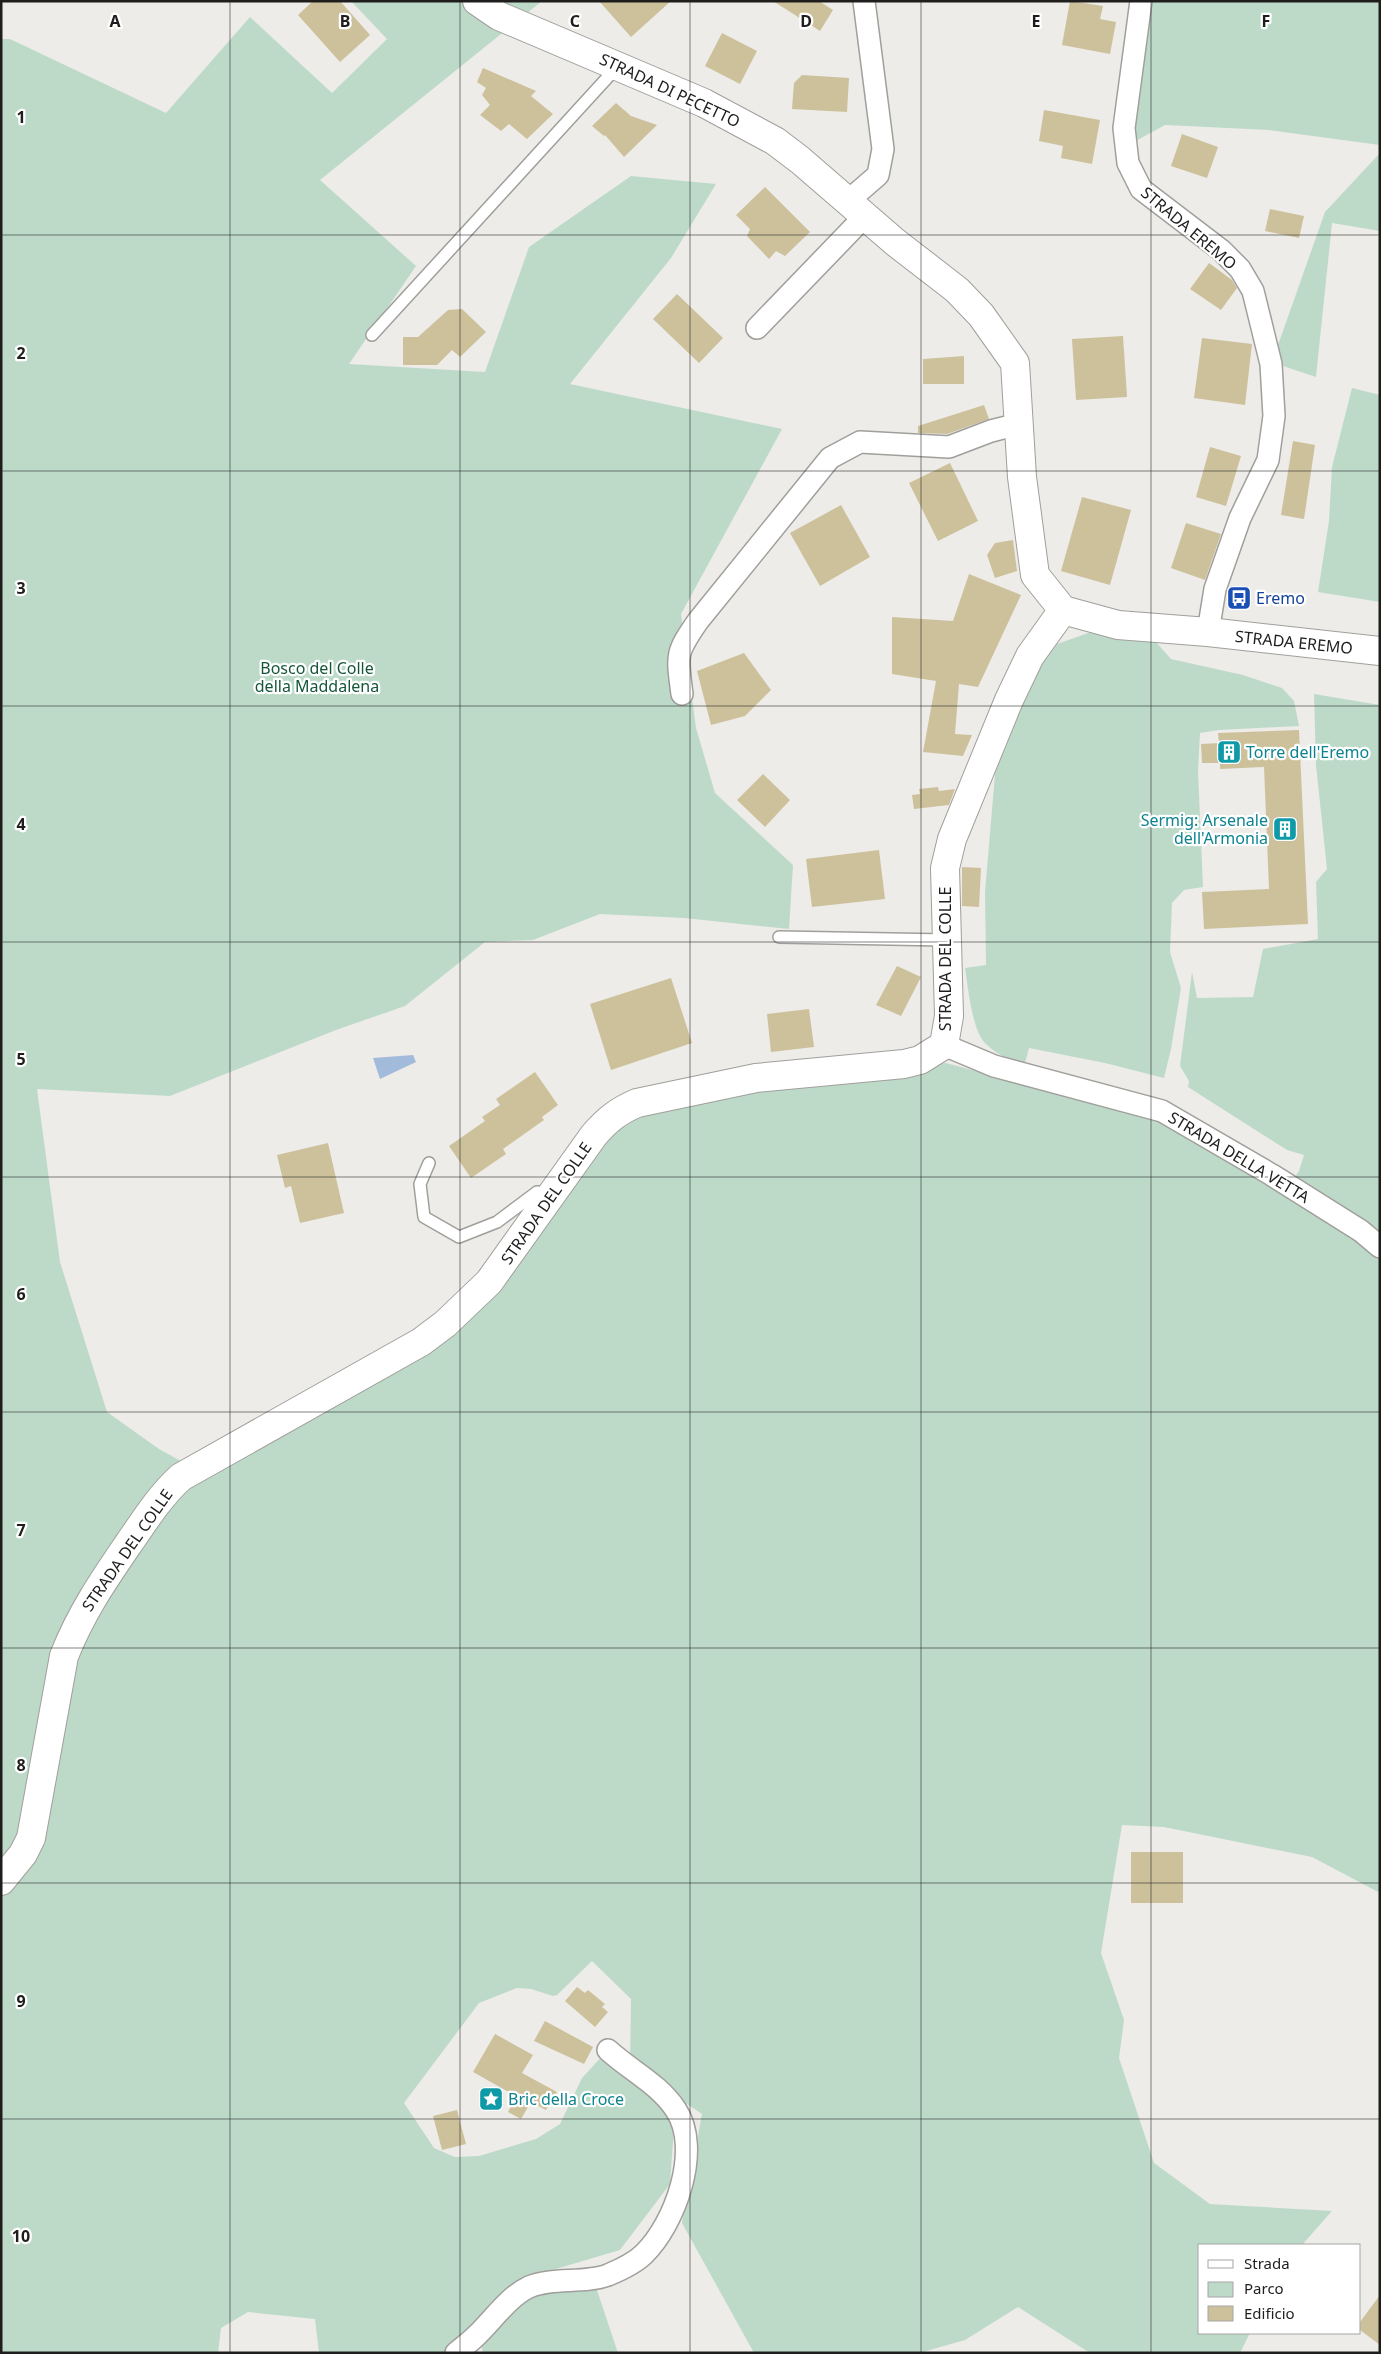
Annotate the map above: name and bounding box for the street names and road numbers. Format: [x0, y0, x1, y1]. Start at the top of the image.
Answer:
street label: STRADA DI PECETTO [596, 48, 744, 132]
street label: STRADA EREMO [1137, 182, 1241, 274]
street label: STRADA EREMO [1234, 625, 1354, 659]
street label: STRADA DEL COLLE [934, 887, 956, 1031]
street label: STRADA DELLA VETTA [1164, 1106, 1314, 1208]
street label: STRADA DEL COLLE [495, 1137, 597, 1269]
street label: STRADA DEL COLLE [76, 1484, 178, 1616]

